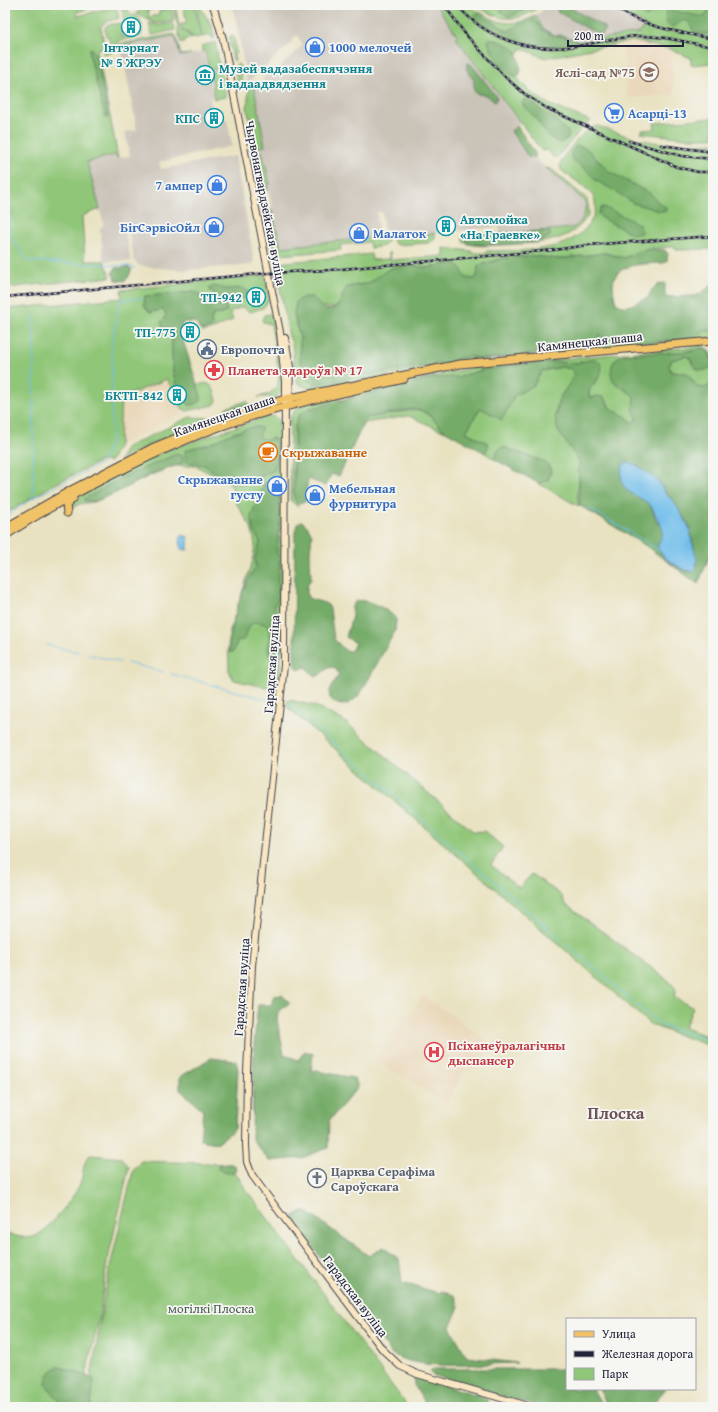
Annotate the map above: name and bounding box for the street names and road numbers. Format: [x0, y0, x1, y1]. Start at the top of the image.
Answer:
street label: Чырвонагвардзейская вуліца [240, 119, 291, 288]
street label: Камянецкая шаша [537, 326, 644, 356]
street label: Камянецкая шаша [171, 389, 278, 442]
street label: Гарадская вуліца [259, 614, 284, 714]
street label: Гарадская вуліца [229, 937, 254, 1037]
street label: Гарадская вуліца [318, 1251, 393, 1342]

